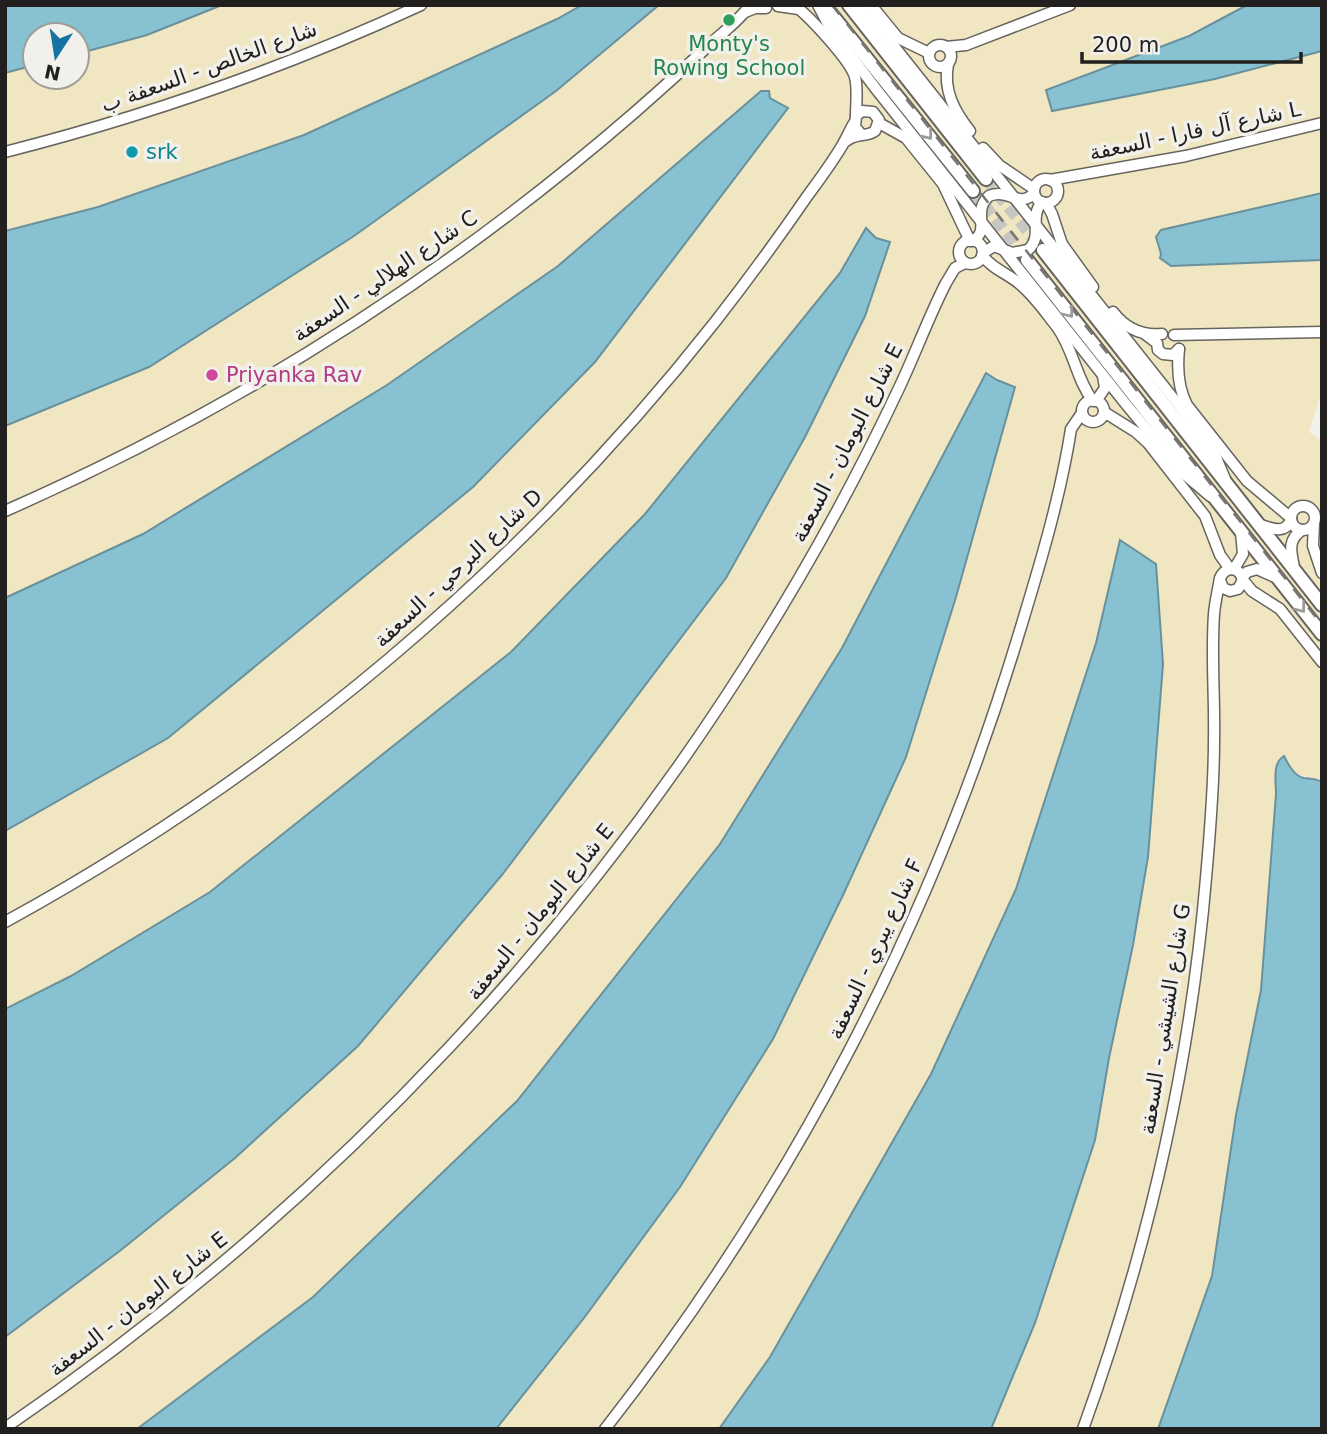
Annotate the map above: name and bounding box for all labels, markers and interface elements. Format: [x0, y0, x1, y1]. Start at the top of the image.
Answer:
marker: Monty's Rowing School [721, 12, 737, 28]
street label: شارع الخالص - السعفة ب [98, 17, 320, 117]
north arrow [21, 21, 91, 91]
scale bar [1082, 21, 1301, 65]
place label: Monty's Rowing School [653, 32, 805, 80]
text: 200 m [1092, 33, 1159, 57]
text: N [42, 60, 63, 85]
street label: شارع آل فارا - السعفة L [1087, 96, 1303, 165]
one-way arrow [920, 127, 932, 140]
place label: srk [146, 140, 179, 164]
marker: srk [124, 144, 140, 160]
street label: شارع الهلالي - السعفة C [288, 205, 482, 347]
one-way arrow [1061, 306, 1074, 318]
street label: شارع البومان - السعفة E [786, 340, 908, 546]
place label: Priyanka Rav [226, 363, 362, 387]
marker: Priyanka Rav [204, 367, 220, 383]
street label: شارع البرحي - السعفة D [369, 484, 547, 652]
one-way arrow [1292, 600, 1305, 612]
street label: شارع البومان - السعفة E [462, 819, 618, 1005]
street label: شارع يبري - السعفة F [823, 855, 927, 1043]
street label: شارع الشيشي - السعفة G [1135, 902, 1195, 1136]
street label: شارع البومان - السعفة E [44, 1227, 232, 1381]

